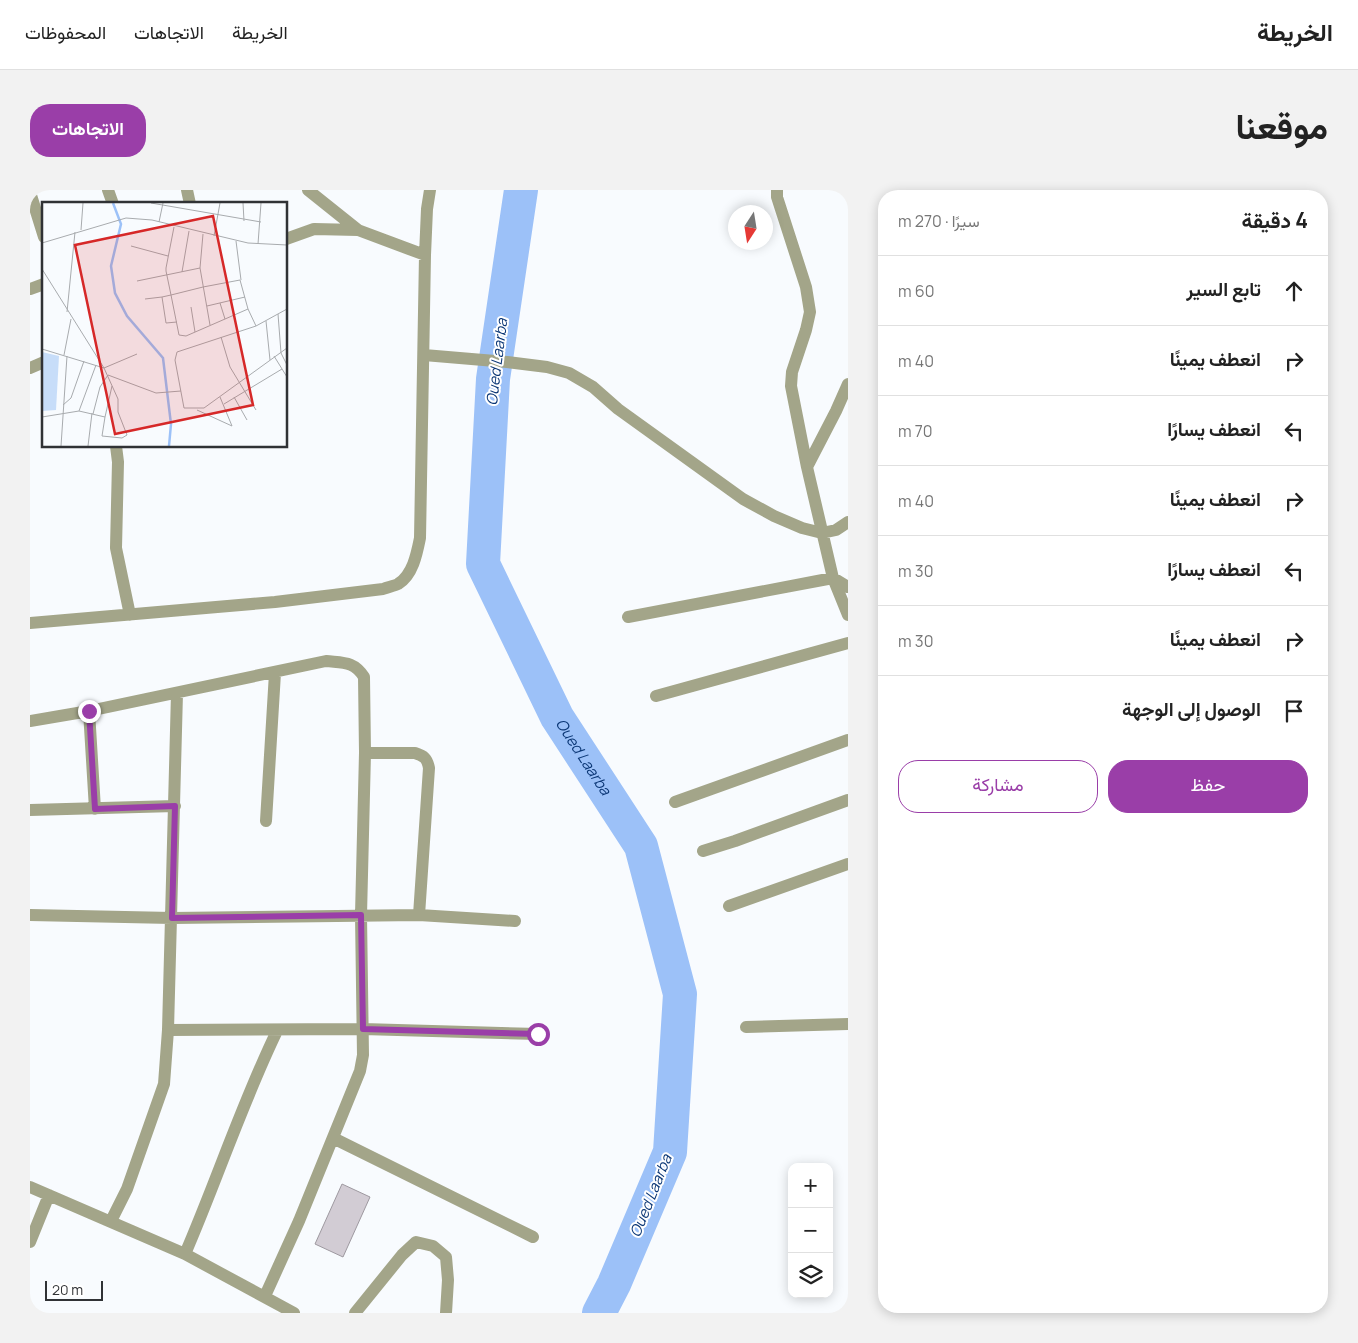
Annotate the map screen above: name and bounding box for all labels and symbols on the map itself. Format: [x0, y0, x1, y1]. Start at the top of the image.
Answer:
inset map [42, 202, 288, 448]
north arrow [728, 205, 773, 250]
water label: Oued Laarba [481, 317, 512, 407]
route end [78, 700, 101, 723]
water label: Oued Laarba [551, 714, 616, 800]
route start [527, 1023, 550, 1046]
water label: Oued Laarba [624, 1151, 677, 1240]
scale bar [45, 1278, 102, 1301]

